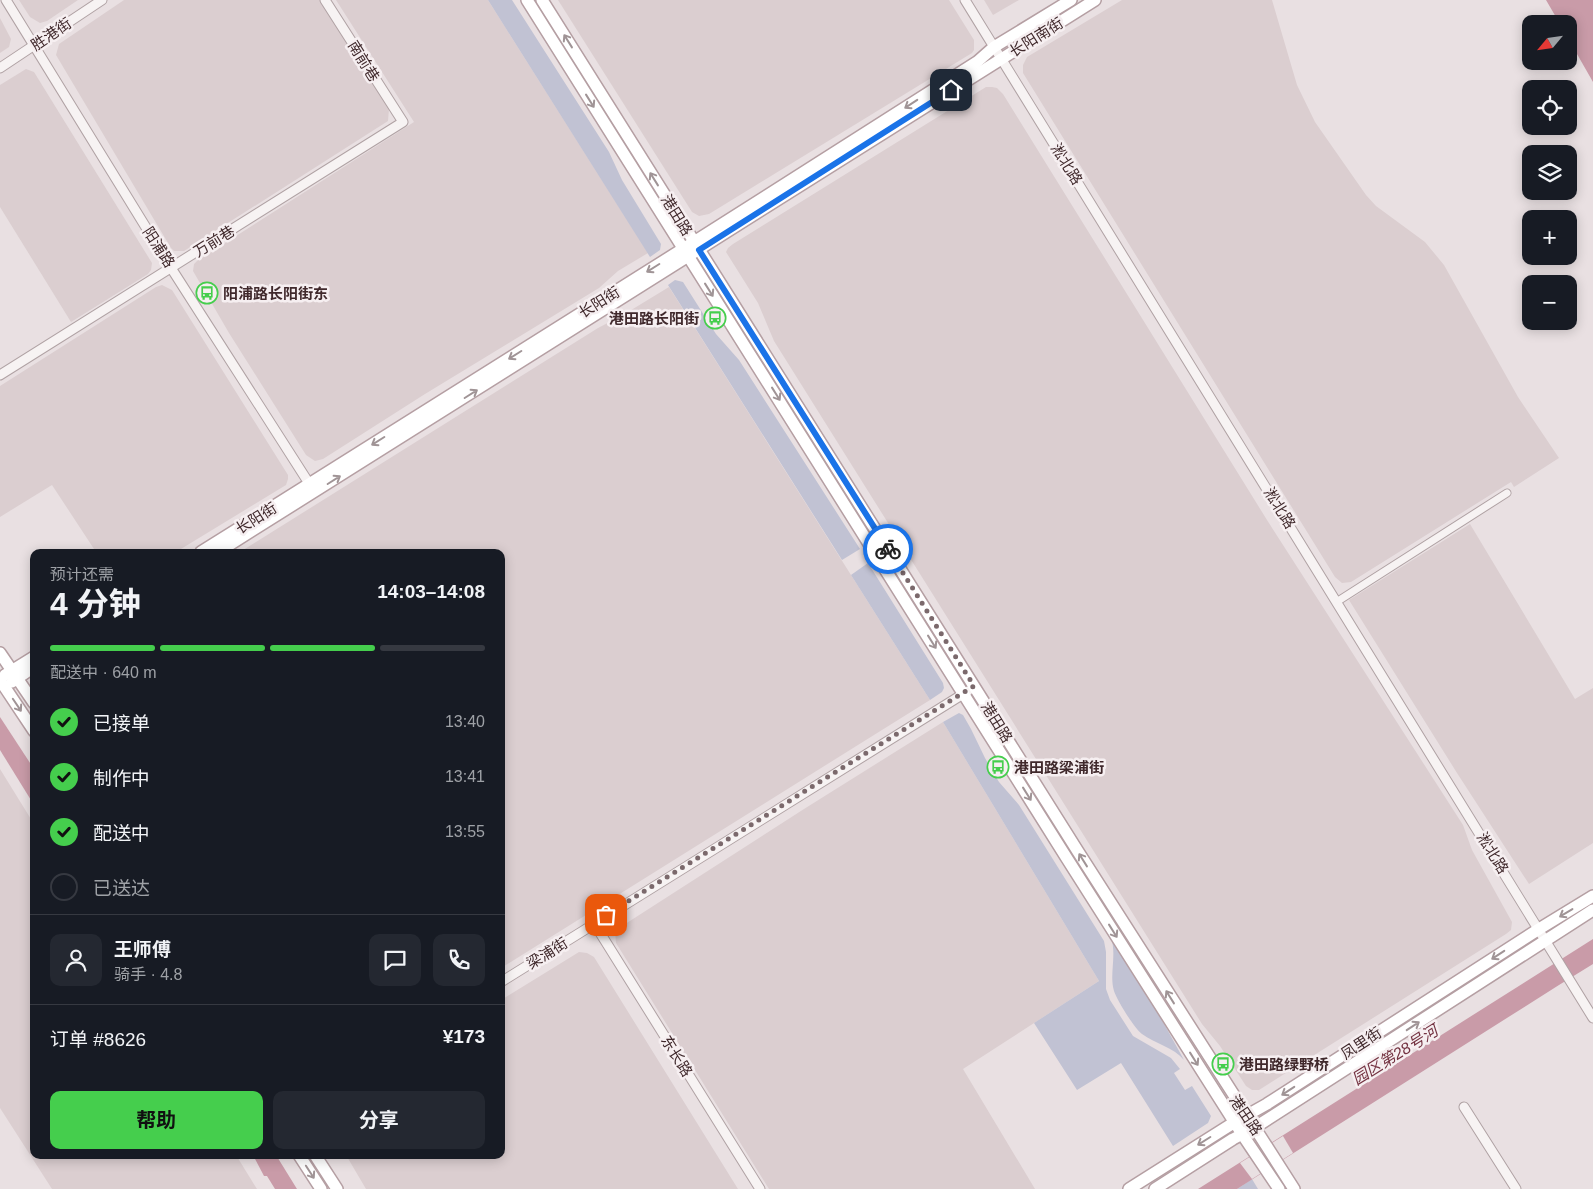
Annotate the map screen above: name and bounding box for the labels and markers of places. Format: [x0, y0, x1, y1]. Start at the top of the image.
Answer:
pin [930, 69, 972, 111]
bus stop icon: 阳浦路长阳街东 [195, 281, 219, 305]
place label: 阳浦路长阳街东 [223, 285, 328, 302]
bus stop icon: 港田路长阳街 [703, 306, 727, 330]
place label: 港田路长阳街 [609, 310, 699, 327]
bus stop icon: 港田路梁浦街 [986, 755, 1010, 779]
place label: 港田路梁浦街 [1014, 759, 1104, 776]
pin [585, 894, 627, 936]
bus stop icon: 港田路绿野桥 [1211, 1052, 1235, 1076]
place label: 港田路绿野桥 [1239, 1056, 1329, 1073]

